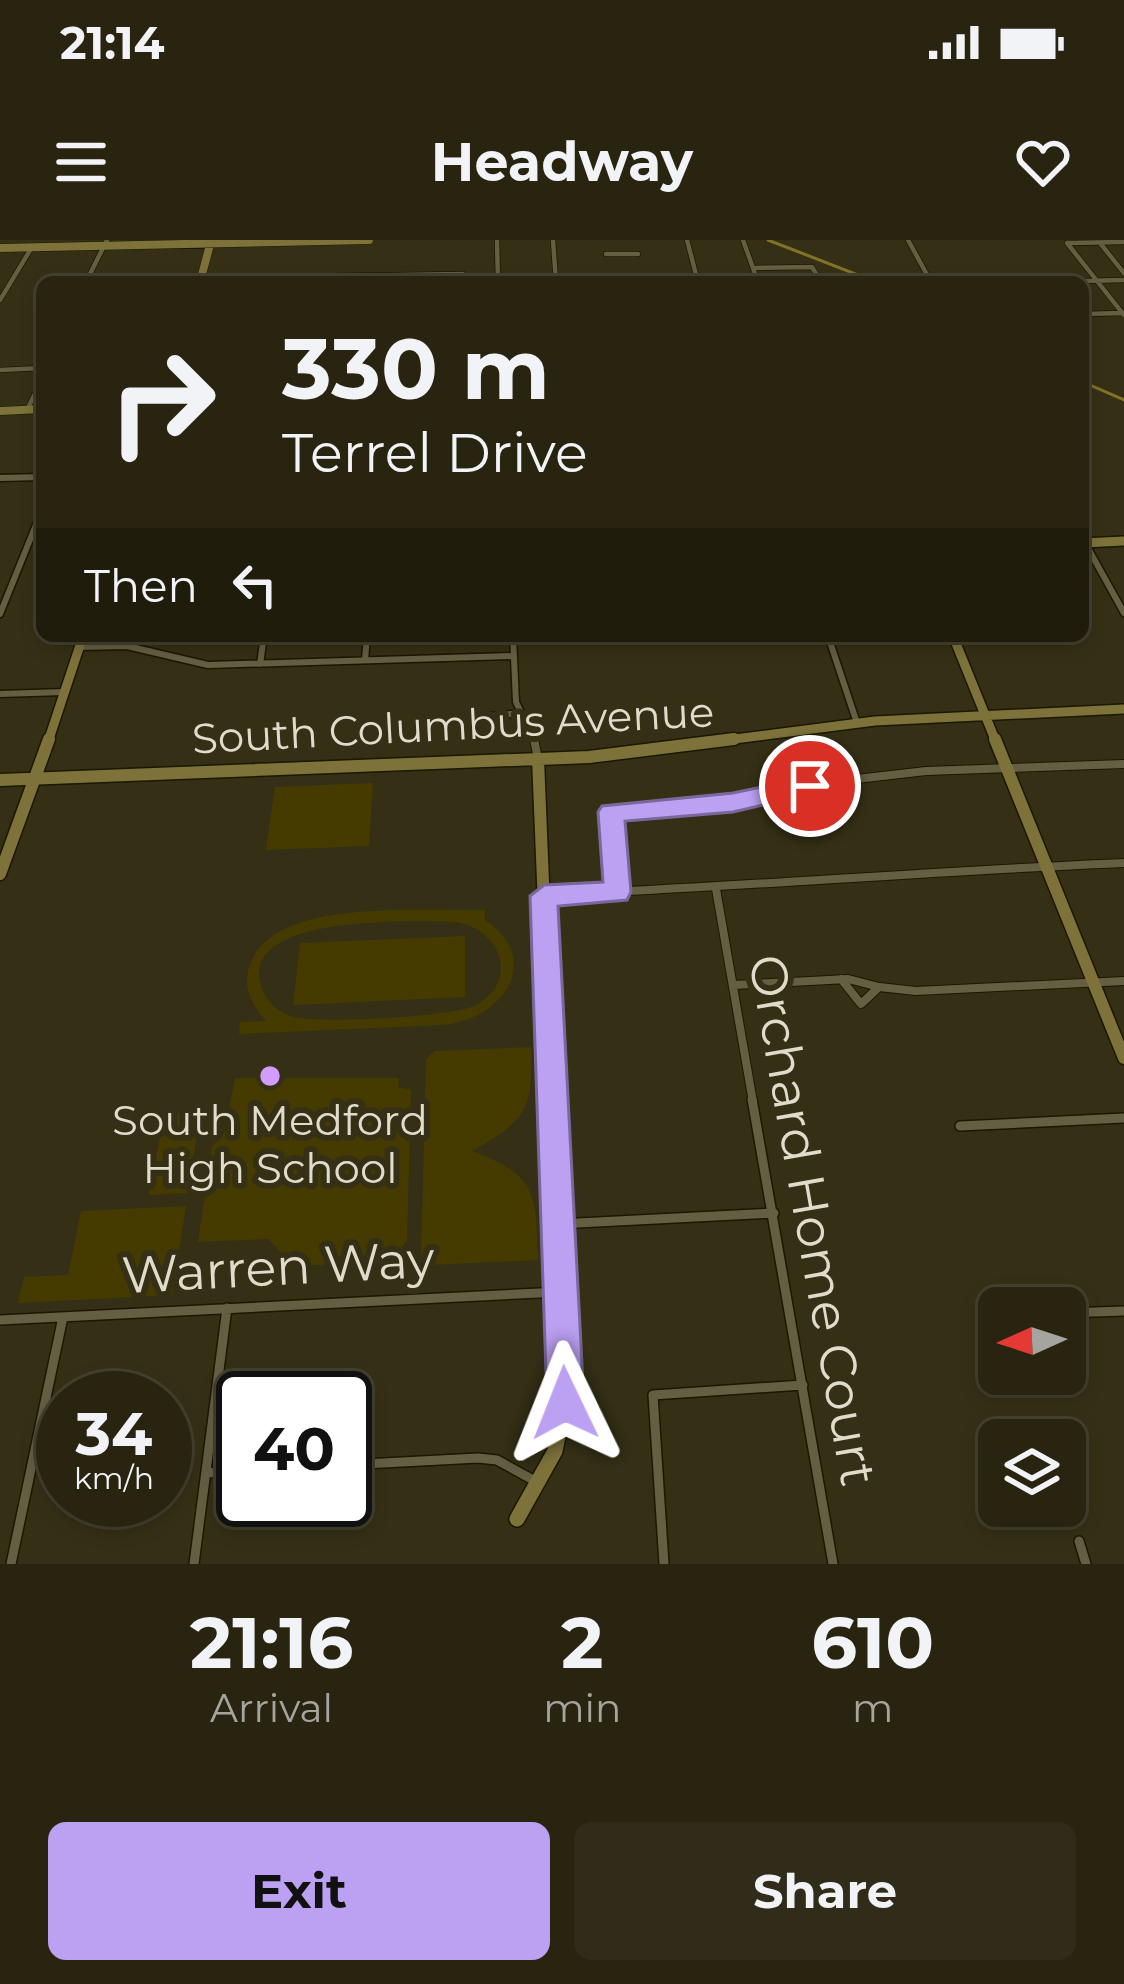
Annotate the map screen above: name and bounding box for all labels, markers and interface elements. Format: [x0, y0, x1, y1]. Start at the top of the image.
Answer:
text: 21:14 [60, 15, 165, 70]
icon: menu [48, 129, 114, 195]
text: Headway [431, 129, 693, 195]
icon: heart [1010, 129, 1076, 195]
text: 330 m [282, 318, 550, 420]
icon: right [84, 324, 240, 480]
text: Terrel Drive [282, 420, 588, 486]
icon: left [222, 552, 288, 618]
text: Then [84, 558, 198, 613]
street label: South Columbus Avenue [191, 685, 715, 765]
pin [759, 735, 861, 837]
icon: arrive [777, 753, 843, 819]
street label: Orchard Home Court [736, 950, 890, 1490]
marker: South Medford High School [257, 1063, 283, 1089]
place label: South Medford High School [112, 1094, 428, 1194]
street label: Warren Way [120, 1228, 436, 1306]
north arrow [978, 1287, 1086, 1395]
map controls [978, 1287, 1086, 1527]
position arrow [502, 1340, 628, 1466]
speed limit sign: 40 [216, 1371, 372, 1527]
text: 34 [76, 1397, 152, 1470]
button: layers [978, 1419, 1086, 1527]
text: km/h [74, 1460, 154, 1497]
text: 21:16 [190, 1598, 353, 1686]
text: 2 [561, 1598, 604, 1686]
text: 610 [811, 1598, 934, 1686]
text: Arrival [210, 1684, 333, 1732]
text: min [543, 1684, 621, 1732]
text: m [852, 1684, 893, 1732]
button: Exit [48, 1822, 550, 1960]
button: Share [574, 1822, 1076, 1960]

